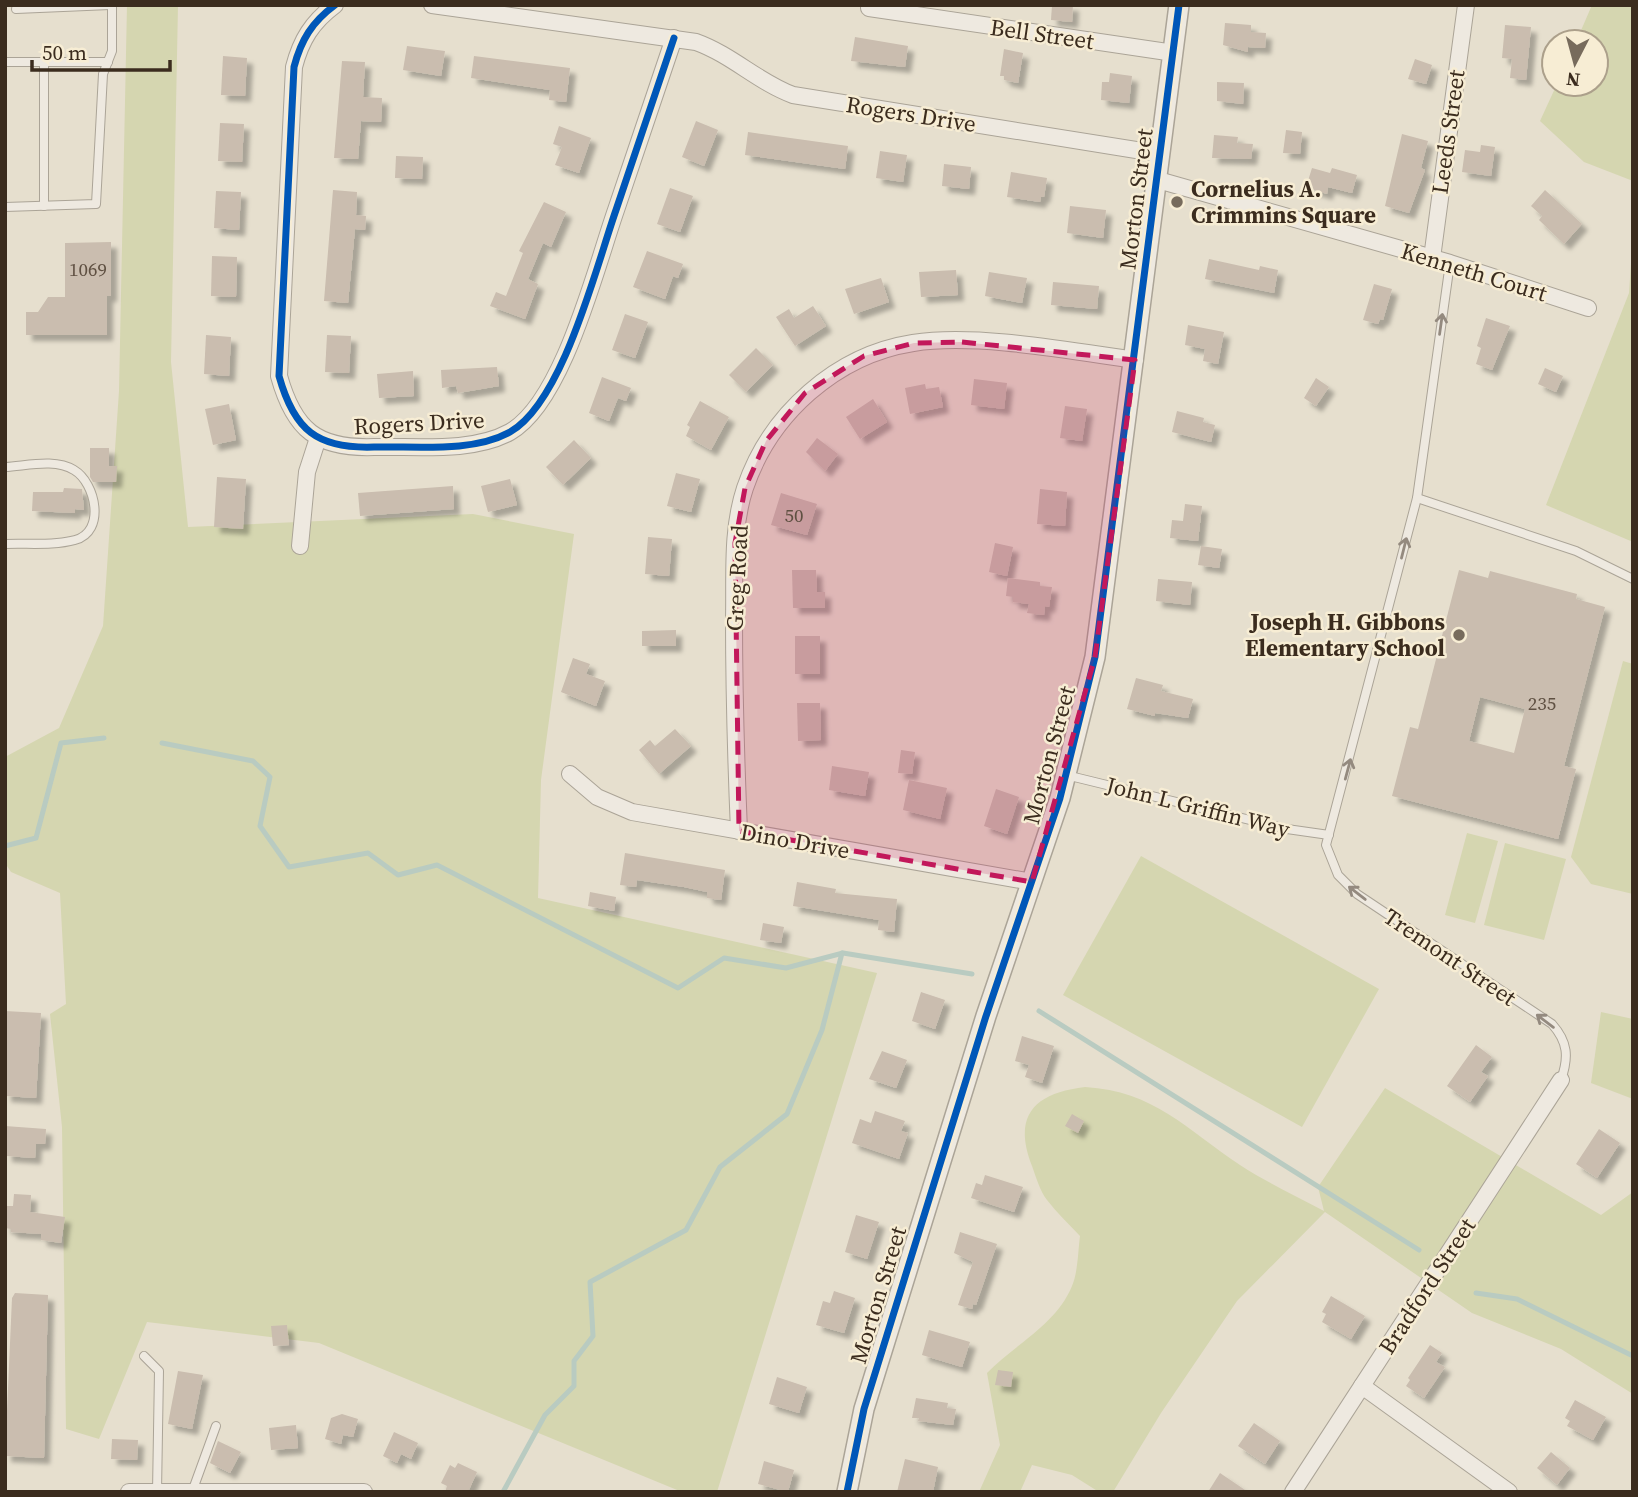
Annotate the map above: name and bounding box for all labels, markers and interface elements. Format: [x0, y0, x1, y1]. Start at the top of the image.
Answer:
street label: Bell Street [988, 11, 1096, 57]
scale bar [32, 28, 170, 72]
north arrow [1540, 28, 1610, 98]
text: 50 m [42, 38, 87, 67]
text: N [1565, 66, 1581, 94]
street label: Leeds Street [1423, 67, 1473, 196]
street label: Rogers Drive [844, 88, 978, 140]
street label: Morton Street [1111, 126, 1161, 271]
place label: Cornelius A. Crimmins Square [1191, 173, 1376, 231]
marker: Cornelius A. Crimmins Square [1169, 194, 1185, 210]
street label: Kenneth Court [1397, 235, 1551, 310]
house number: 1069 [69, 256, 107, 282]
one-way arrow [1435, 313, 1448, 336]
street label: Rogers Drive [353, 404, 485, 442]
house number: 50 [784, 502, 804, 528]
street label: Greg Road [718, 524, 756, 632]
one-way arrow [1398, 538, 1411, 560]
place label: Joseph H. Gibbons Elementary School [1245, 606, 1445, 664]
marker: Joseph H. Gibbons Elementary School [1451, 627, 1467, 643]
street label: Morton Street [1015, 682, 1083, 828]
house number: 235 [1528, 690, 1556, 716]
one-way arrow [1342, 758, 1355, 780]
street label: John L Griffin Way [1102, 768, 1293, 845]
street label: Dino Drive [738, 816, 852, 866]
one-way arrow [1348, 886, 1367, 901]
street label: Tremont Street [1377, 901, 1523, 1014]
one-way arrow [1536, 1013, 1555, 1028]
street label: Bradford Street [1371, 1211, 1483, 1360]
street label: Morton Street [842, 1222, 914, 1368]

